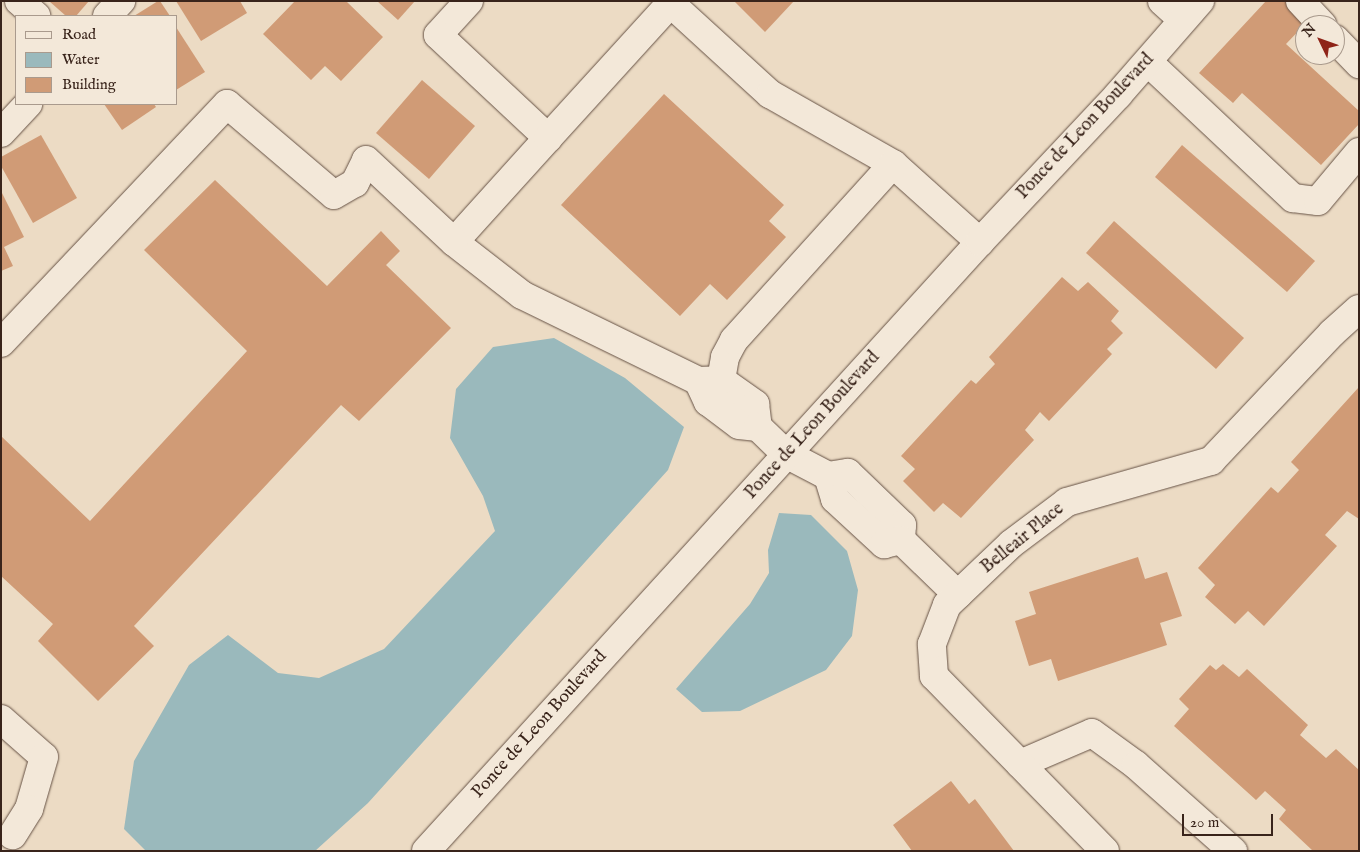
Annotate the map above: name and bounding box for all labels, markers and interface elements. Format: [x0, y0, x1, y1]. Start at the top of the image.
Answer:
legend [15, 15, 178, 105]
north arrow [1295, 15, 1345, 65]
text: N [1299, 20, 1320, 41]
text: Road [62, 25, 96, 44]
text: Water [62, 50, 99, 69]
street label: Ponce de Leon Boulevard [1013, 50, 1159, 204]
text: Building [62, 75, 116, 94]
street label: Ponce de Leon Boulevard [741, 348, 885, 504]
street label: Belleair Place [977, 499, 1069, 579]
street label: Ponce de Leon Boulevard [468, 647, 612, 803]
scale bar [1185, 804, 1276, 836]
text: 20 m [1190, 813, 1219, 832]

